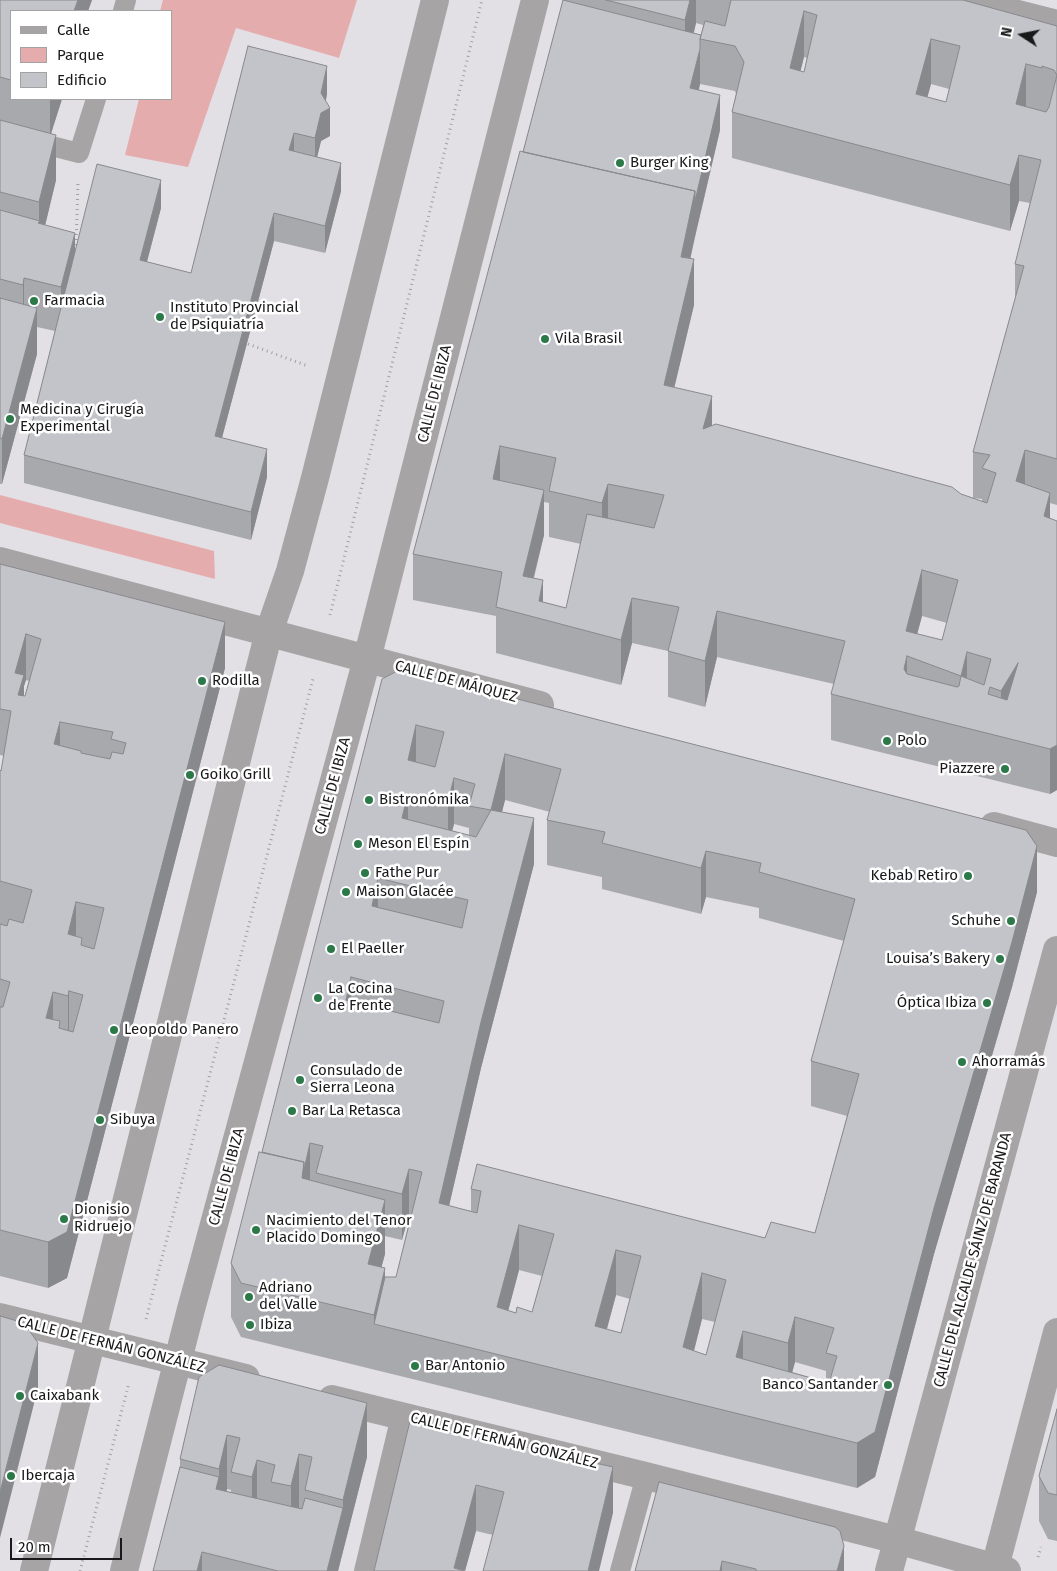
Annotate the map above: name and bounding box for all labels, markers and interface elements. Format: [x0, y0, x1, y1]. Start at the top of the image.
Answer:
legend [10, 10, 172, 100]
north arrow [997, 10, 1047, 60]
text: Calle [57, 21, 90, 39]
text: N [998, 26, 1016, 38]
text: Parque [57, 46, 104, 64]
text: Edificio [57, 71, 107, 89]
place label: Burger King [630, 154, 709, 172]
marker: Burger King [614, 157, 626, 169]
place label: Farmacia [44, 292, 105, 310]
marker: Farmacia [28, 295, 40, 307]
place label: Instituto Provincial de Psiquiatría [170, 299, 299, 334]
marker: Instituto Provincial de Psiquiatría [154, 311, 166, 323]
place label: Vila Brasil [555, 330, 622, 348]
marker: Vila Brasil [539, 333, 551, 345]
street label: CALLE DE IBIZA [414, 343, 456, 445]
place label: Medicina y Cirugía Experimental [20, 401, 144, 436]
marker: Medicina y Cirugía Experimental [4, 413, 16, 425]
street label: CALLE DE MÁIQUEZ [393, 657, 519, 707]
place label: Rodilla [212, 672, 260, 690]
marker: Rodilla [196, 675, 208, 687]
place label: Polo [897, 732, 927, 750]
street label: CALLE DE IBIZA [311, 735, 355, 837]
marker: Polo [881, 735, 893, 747]
place label: Piazzere [939, 760, 995, 778]
marker: Piazzere [999, 763, 1011, 775]
place label: Goiko Grill [200, 766, 271, 784]
marker: Goiko Grill [184, 769, 196, 781]
place label: Bistronómika [379, 791, 469, 809]
marker: Bistronómika [363, 794, 375, 806]
place label: Meson El Espín [368, 835, 470, 853]
marker: Meson El Espín [352, 838, 364, 850]
place label: Fathe Pur [375, 864, 439, 882]
marker: Fathe Pur [359, 867, 371, 879]
place label: Kebab Retiro [871, 867, 958, 885]
marker: Kebab Retiro [962, 870, 974, 882]
place label: Maison Glacée [356, 883, 454, 901]
marker: Maison Glacée [340, 886, 352, 898]
place label: Schuhe [951, 912, 1001, 930]
marker: Schuhe [1005, 915, 1017, 927]
place label: El Paeller [341, 940, 404, 958]
marker: El Paeller [325, 943, 337, 955]
place label: Louisa’s Bakery [886, 950, 990, 968]
marker: Louisa’s Bakery [994, 953, 1006, 965]
place label: La Cocina de Frente [328, 980, 393, 1015]
marker: La Cocina de Frente [312, 992, 324, 1004]
place label: Óptica Ibiza [897, 994, 977, 1012]
marker: Óptica Ibiza [981, 997, 993, 1009]
place label: Leopoldo Panero [124, 1021, 239, 1039]
marker: Leopoldo Panero [108, 1024, 120, 1036]
place label: Ahorramás [972, 1053, 1045, 1071]
marker: Ahorramás [956, 1056, 968, 1068]
place label: Consulado de Sierra Leona [310, 1062, 403, 1097]
marker: Consulado de Sierra Leona [294, 1074, 306, 1086]
place label: Bar La Retasca [302, 1102, 401, 1120]
marker: Bar La Retasca [286, 1105, 298, 1117]
place label: Sibuya [110, 1111, 155, 1129]
marker: Sibuya [94, 1114, 106, 1126]
street label: CALLE DE IBIZA [205, 1126, 249, 1228]
street label: CALLE DEL ALCALDE SÁINZ DE BARANDA [930, 1131, 1016, 1389]
place label: Dionisio Ridruejo [74, 1201, 132, 1236]
place label: Nacimiento del Tenor Placido Domingo [266, 1212, 412, 1247]
marker: Dionisio Ridruejo [58, 1213, 70, 1225]
marker: Nacimiento del Tenor Placido Domingo [250, 1224, 262, 1236]
place label: Adriano del Valle [259, 1279, 317, 1314]
marker: Adriano del Valle [243, 1291, 255, 1303]
street label: CALLE DE FERNÁN GONZÁLEZ [15, 1313, 207, 1377]
place label: Ibiza [260, 1316, 292, 1334]
marker: Ibiza [244, 1319, 256, 1331]
place label: Bar Antonio [425, 1357, 505, 1375]
marker: Bar Antonio [409, 1360, 421, 1372]
place label: Banco Santander [762, 1376, 878, 1394]
marker: Banco Santander [882, 1379, 894, 1391]
place label: Caixabank [30, 1387, 99, 1405]
marker: Caixabank [14, 1390, 26, 1402]
street label: CALLE DE FERNÁN GONZÁLEZ [408, 1409, 600, 1473]
place label: Ibercaja [21, 1467, 75, 1485]
marker: Ibercaja [5, 1470, 17, 1482]
scale bar [12, 1528, 125, 1560]
text: 20 m [18, 1538, 51, 1556]

